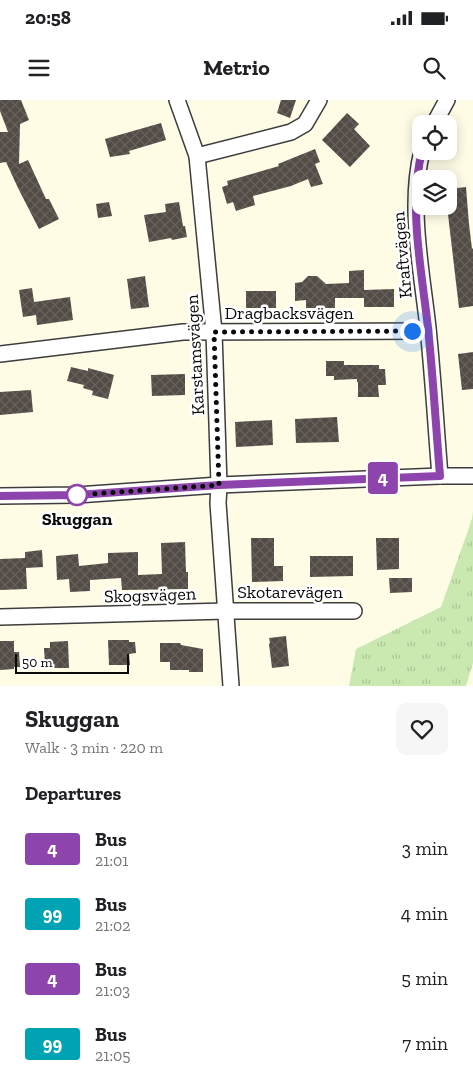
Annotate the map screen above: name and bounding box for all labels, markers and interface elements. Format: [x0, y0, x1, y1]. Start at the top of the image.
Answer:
text: 20:58 [25, 6, 71, 29]
icon: menu [25, 54, 53, 82]
text: Metrio [203, 54, 270, 81]
icon: search [420, 54, 448, 82]
map controls [412, 115, 457, 215]
button: locate [412, 115, 457, 160]
button: layers [412, 170, 457, 215]
street label: Kraftvägen [387, 210, 417, 299]
street label: Karstamsvägen [181, 293, 209, 416]
street label: Dragbacksvägen [224, 302, 354, 324]
your location [400, 319, 425, 344]
line badge: 4 [367, 462, 399, 494]
text: 4 [378, 467, 388, 489]
marker: Skuggan [66, 484, 88, 506]
place label: Skuggan [42, 508, 113, 530]
street label: Skotarevägen [237, 581, 343, 603]
street label: Skogsvägen [104, 582, 197, 608]
scale bar [15, 651, 129, 674]
text: 50 m [22, 654, 53, 671]
button: heart [396, 703, 448, 755]
text: Skuggan [25, 704, 119, 733]
text: Walk · 3 min · 220 m [25, 738, 163, 757]
text: Departures [25, 782, 121, 805]
text: Bus [95, 828, 127, 851]
text: 3 min [402, 837, 448, 860]
text: 4 [47, 838, 58, 860]
text: 21:01 [95, 851, 128, 870]
text: Bus [95, 893, 127, 916]
text: 4 min [401, 902, 448, 925]
text: 99 [43, 903, 62, 925]
text: 21:02 [95, 916, 130, 935]
text: Bus [95, 958, 127, 981]
text: 5 min [401, 967, 448, 990]
text: 4 [47, 968, 58, 990]
text: 21:03 [95, 981, 130, 1000]
text: Bus [95, 1023, 127, 1046]
text: 7 min [402, 1032, 448, 1055]
text: 99 [43, 1033, 62, 1055]
text: 21:05 [95, 1046, 130, 1065]

